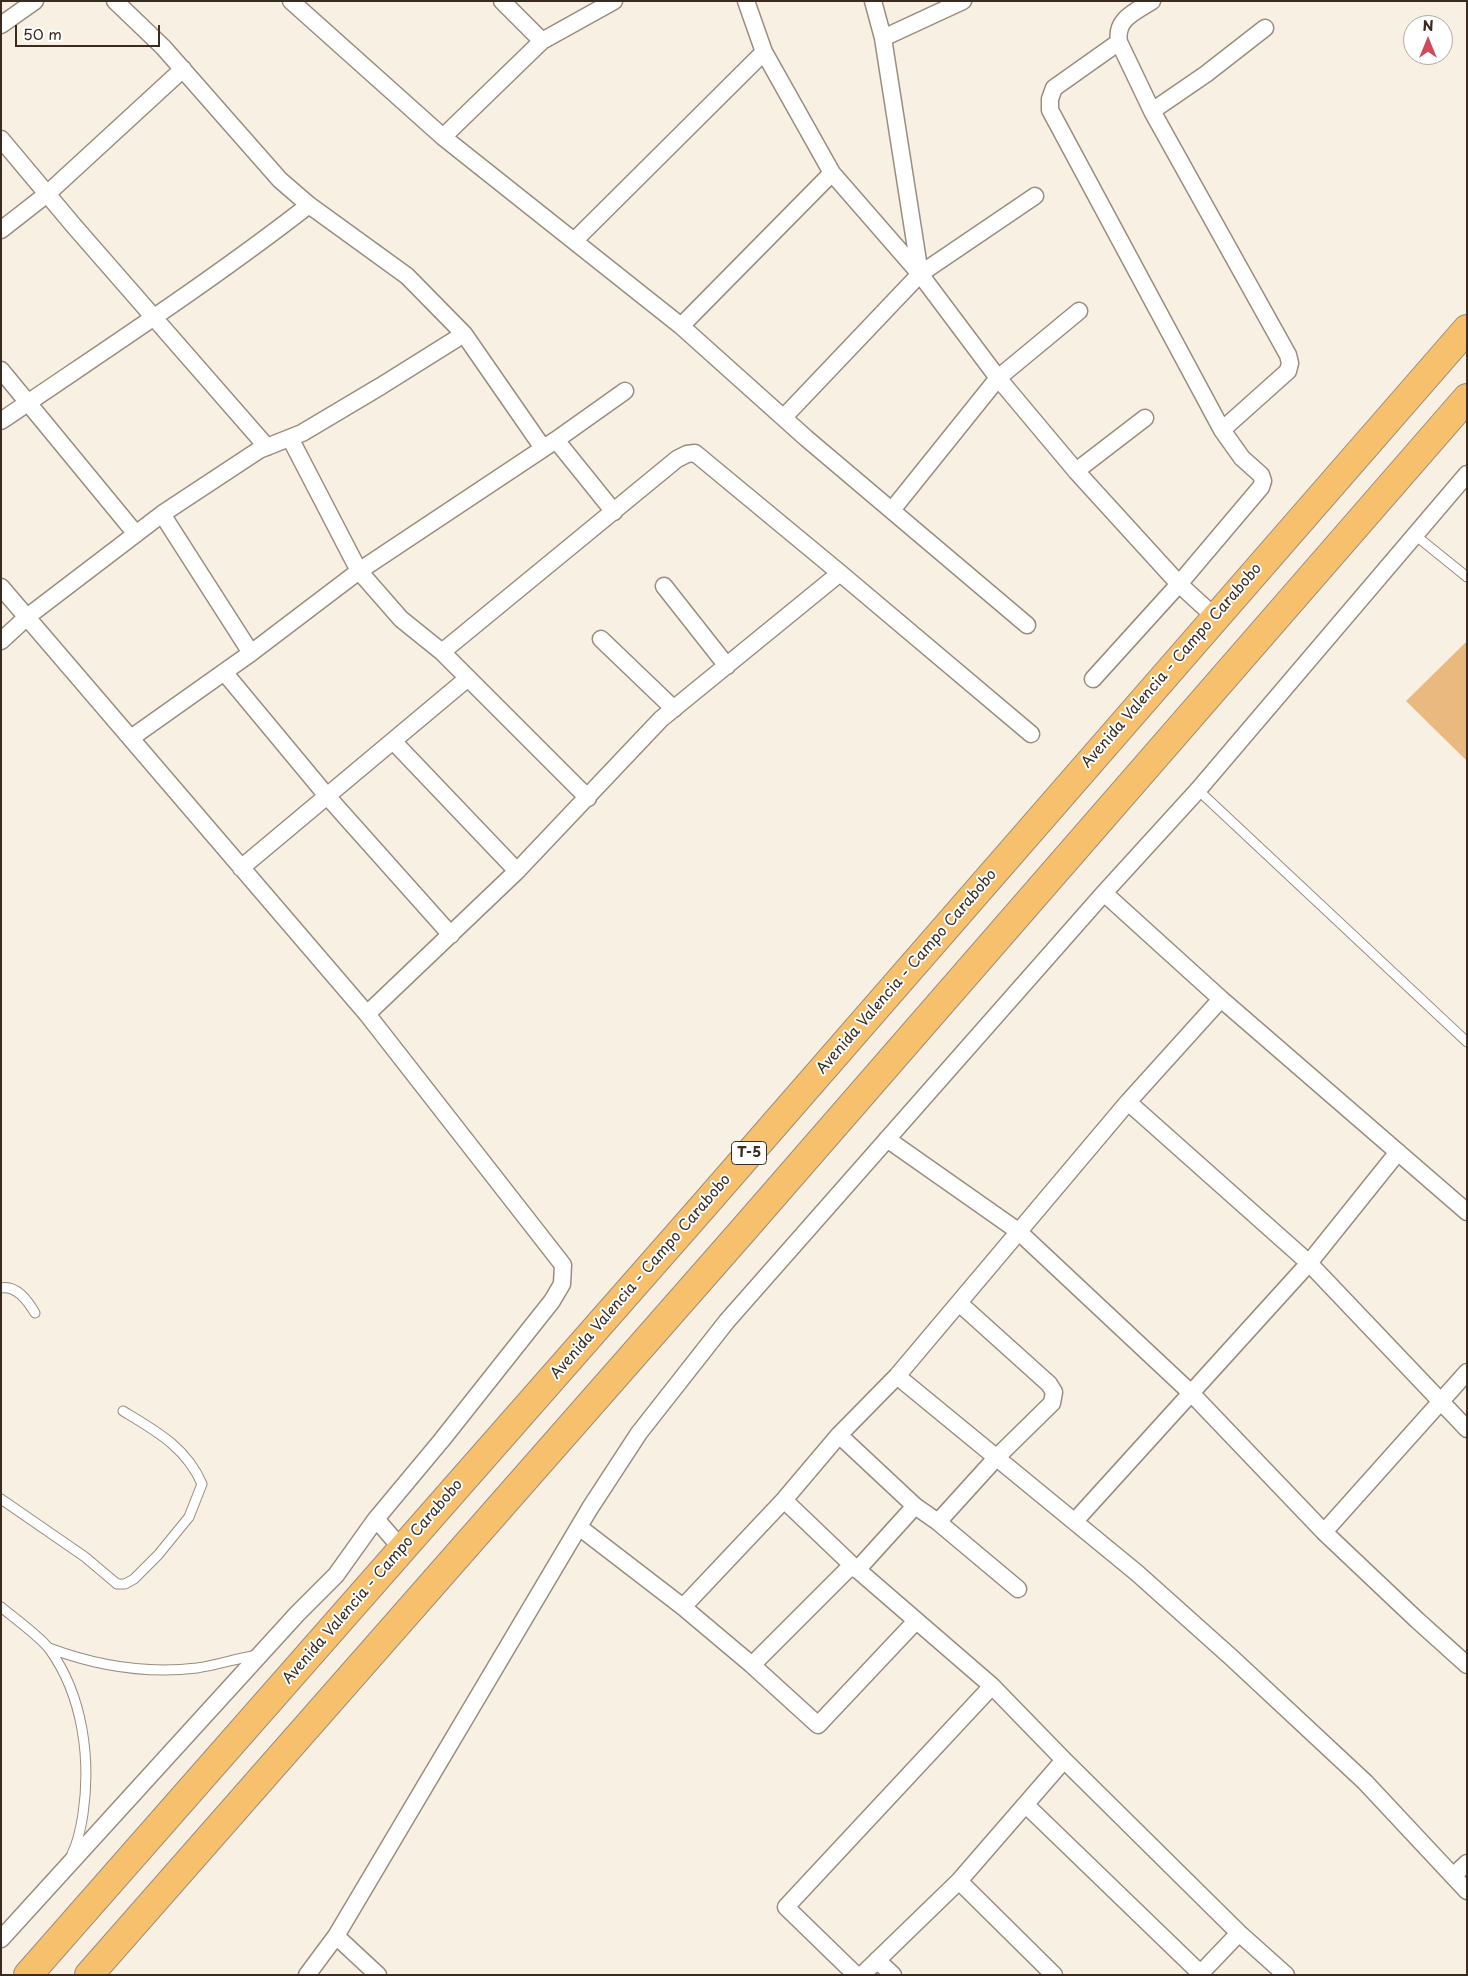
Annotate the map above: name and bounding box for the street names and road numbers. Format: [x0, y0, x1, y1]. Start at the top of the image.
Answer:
street label: Avenida Valencia - Campo Carabobo [1078, 560, 1266, 772]
street label: Avenida Valencia - Campo Carabobo [813, 866, 1001, 1078]
road number: T-5 [732, 1142, 766, 1164]
street label: Avenida Valencia - Campo Carabobo [547, 1171, 735, 1383]
street label: Avenida Valencia - Campo Carabobo [279, 1476, 467, 1688]

